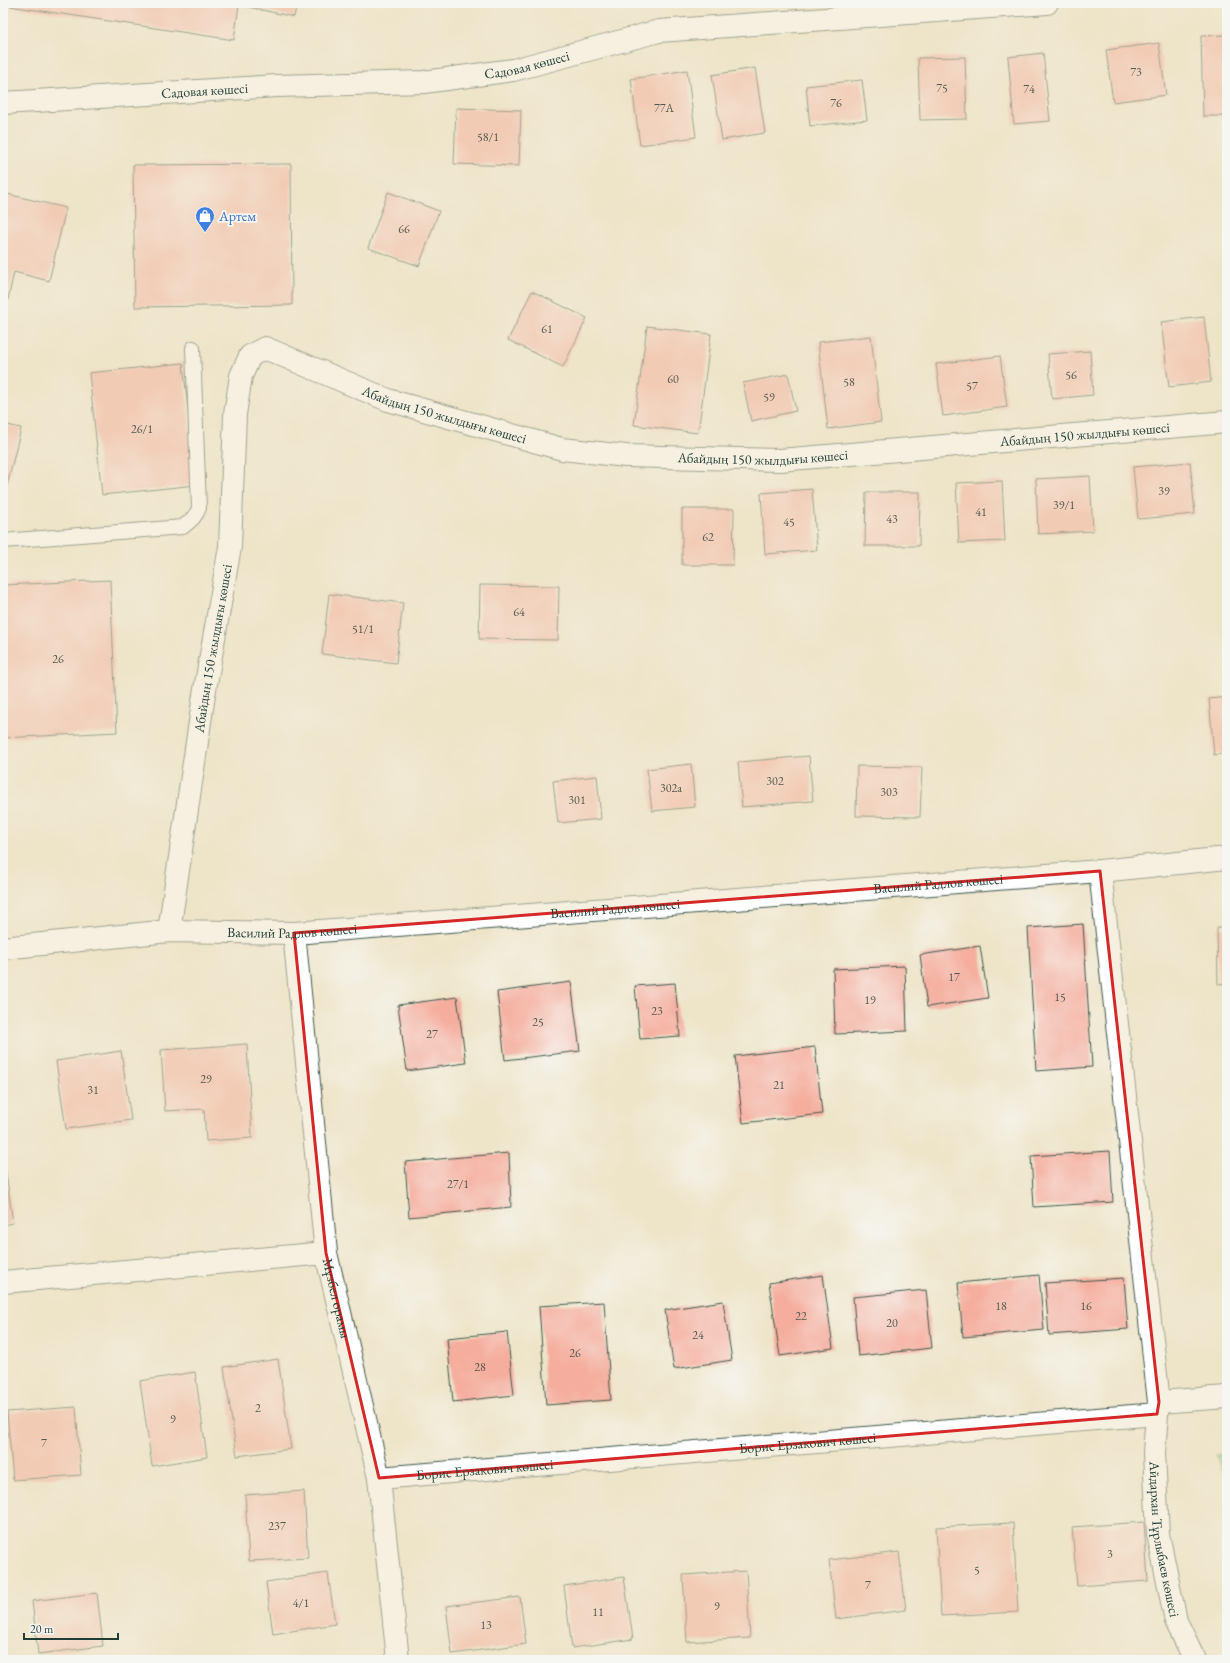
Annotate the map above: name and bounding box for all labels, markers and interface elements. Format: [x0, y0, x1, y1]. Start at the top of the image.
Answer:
street label: Садовая көшесі [483, 46, 572, 83]
house number: 73 [1130, 64, 1142, 80]
street label: Садовая көшесі [161, 79, 249, 102]
house number: 75 [936, 80, 948, 96]
house number: 74 [1023, 81, 1035, 97]
house number: 76 [830, 95, 842, 111]
house number: 77А [654, 100, 675, 116]
house number: 58/1 [477, 129, 499, 145]
shop icon: Артем [194, 205, 216, 233]
place label: Артем [218, 207, 256, 225]
house number: 66 [398, 221, 410, 237]
house number: 61 [541, 321, 553, 337]
house number: 56 [1065, 367, 1077, 383]
house number: 60 [667, 371, 679, 387]
house number: 58 [843, 374, 855, 390]
house number: 57 [966, 378, 978, 394]
street label: Абайдың 150 жылдығы көшесі [358, 381, 529, 448]
house number: 59 [763, 389, 775, 405]
street label: Абайдың 150 жылдығы көшесі [998, 418, 1171, 450]
house number: 26/1 [131, 421, 153, 437]
street label: Абайдың 150 жылдығы көшесі [676, 445, 849, 469]
house number: 39 [1158, 483, 1170, 499]
house number: 39/1 [1053, 497, 1075, 513]
house number: 41 [975, 504, 987, 520]
house number: 43 [886, 511, 898, 527]
house number: 45 [783, 514, 795, 530]
house number: 62 [702, 529, 714, 545]
street label: Абайдың 150 жылдығы көшесі [189, 562, 236, 735]
house number: 64 [513, 604, 525, 620]
house number: 51/1 [352, 621, 374, 637]
house number: 26 [52, 651, 64, 667]
house number: 302 [766, 773, 784, 789]
house number: 302а [660, 780, 682, 796]
house number: 303 [880, 784, 898, 800]
house number: 301 [568, 792, 586, 808]
street label: Василий Радлов көшесі [873, 869, 1004, 897]
street label: Василий Радлов көшесі [550, 894, 681, 922]
street label: Василий Радлов көшесі [227, 919, 358, 942]
house number: 17 [948, 969, 960, 985]
house number: 15 [1054, 989, 1066, 1005]
house number: 19 [864, 992, 876, 1008]
house number: 23 [651, 1003, 663, 1019]
house number: 25 [532, 1014, 544, 1030]
house number: 27 [426, 1026, 438, 1042]
house number: 29 [200, 1071, 212, 1087]
house number: 21 [773, 1077, 785, 1093]
house number: 31 [87, 1082, 99, 1098]
house number: 27/1 [447, 1176, 469, 1192]
street label: Мұзбел орамы [318, 1256, 355, 1340]
house number: 18 [995, 1298, 1007, 1314]
house number: 16 [1080, 1298, 1092, 1314]
house number: 22 [795, 1308, 807, 1324]
house number: 20 [886, 1315, 898, 1331]
house number: 24 [692, 1327, 704, 1343]
house number: 26 [569, 1345, 581, 1361]
house number: 28 [474, 1359, 486, 1375]
house number: 2 [255, 1400, 261, 1416]
house number: 9 [170, 1411, 176, 1427]
street label: Борис Ерзакович көшесі [738, 1428, 877, 1457]
house number: 7 [41, 1435, 47, 1451]
street label: Борис Ерзакович көшесі [415, 1455, 555, 1484]
street label: Айдархан Тұрлыбаев көшесі [1145, 1460, 1184, 1619]
house number: 237 [268, 1518, 286, 1534]
house number: 3 [1107, 1546, 1113, 1562]
house number: 5 [974, 1562, 980, 1578]
house number: 7 [865, 1577, 871, 1593]
house number: 4/1 [293, 1595, 309, 1611]
house number: 9 [714, 1598, 720, 1614]
house number: 11 [592, 1604, 604, 1620]
scale bar [24, 1615, 118, 1641]
house number: 13 [480, 1617, 492, 1633]
text: 20 m [30, 1621, 54, 1637]

